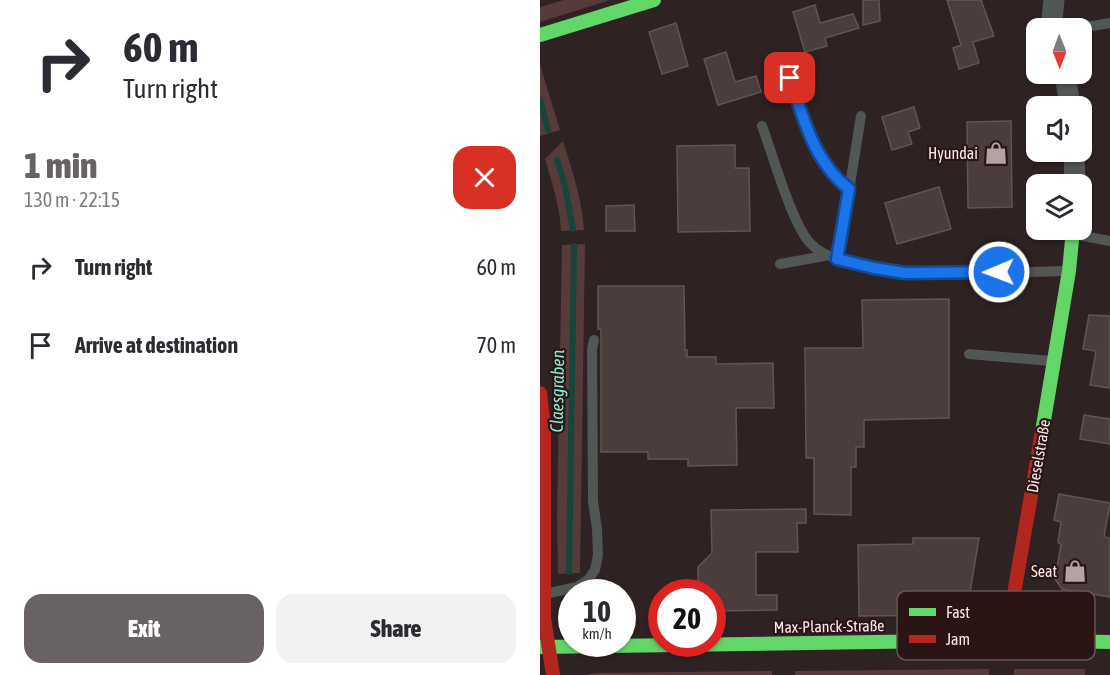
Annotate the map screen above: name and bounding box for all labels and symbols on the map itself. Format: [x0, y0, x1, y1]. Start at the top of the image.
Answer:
north arrow [1026, 18, 1092, 84]
pin [764, 52, 815, 103]
shop icon: Hyundai [983, 140, 1009, 166]
place label: Hyundai [928, 144, 978, 163]
position arrow [967, 240, 1031, 304]
water label: Claesgraben [546, 349, 568, 432]
street label: Dieselstraße [1023, 418, 1053, 494]
shop icon: Seat [1062, 558, 1088, 584]
place label: Seat [1031, 562, 1057, 580]
speed limit sign: 20 [648, 579, 726, 657]
legend [897, 591, 1095, 660]
text: Fast [946, 603, 970, 621]
street label: Max-Planck-Straße [773, 616, 885, 636]
text: Jam [946, 630, 970, 648]

